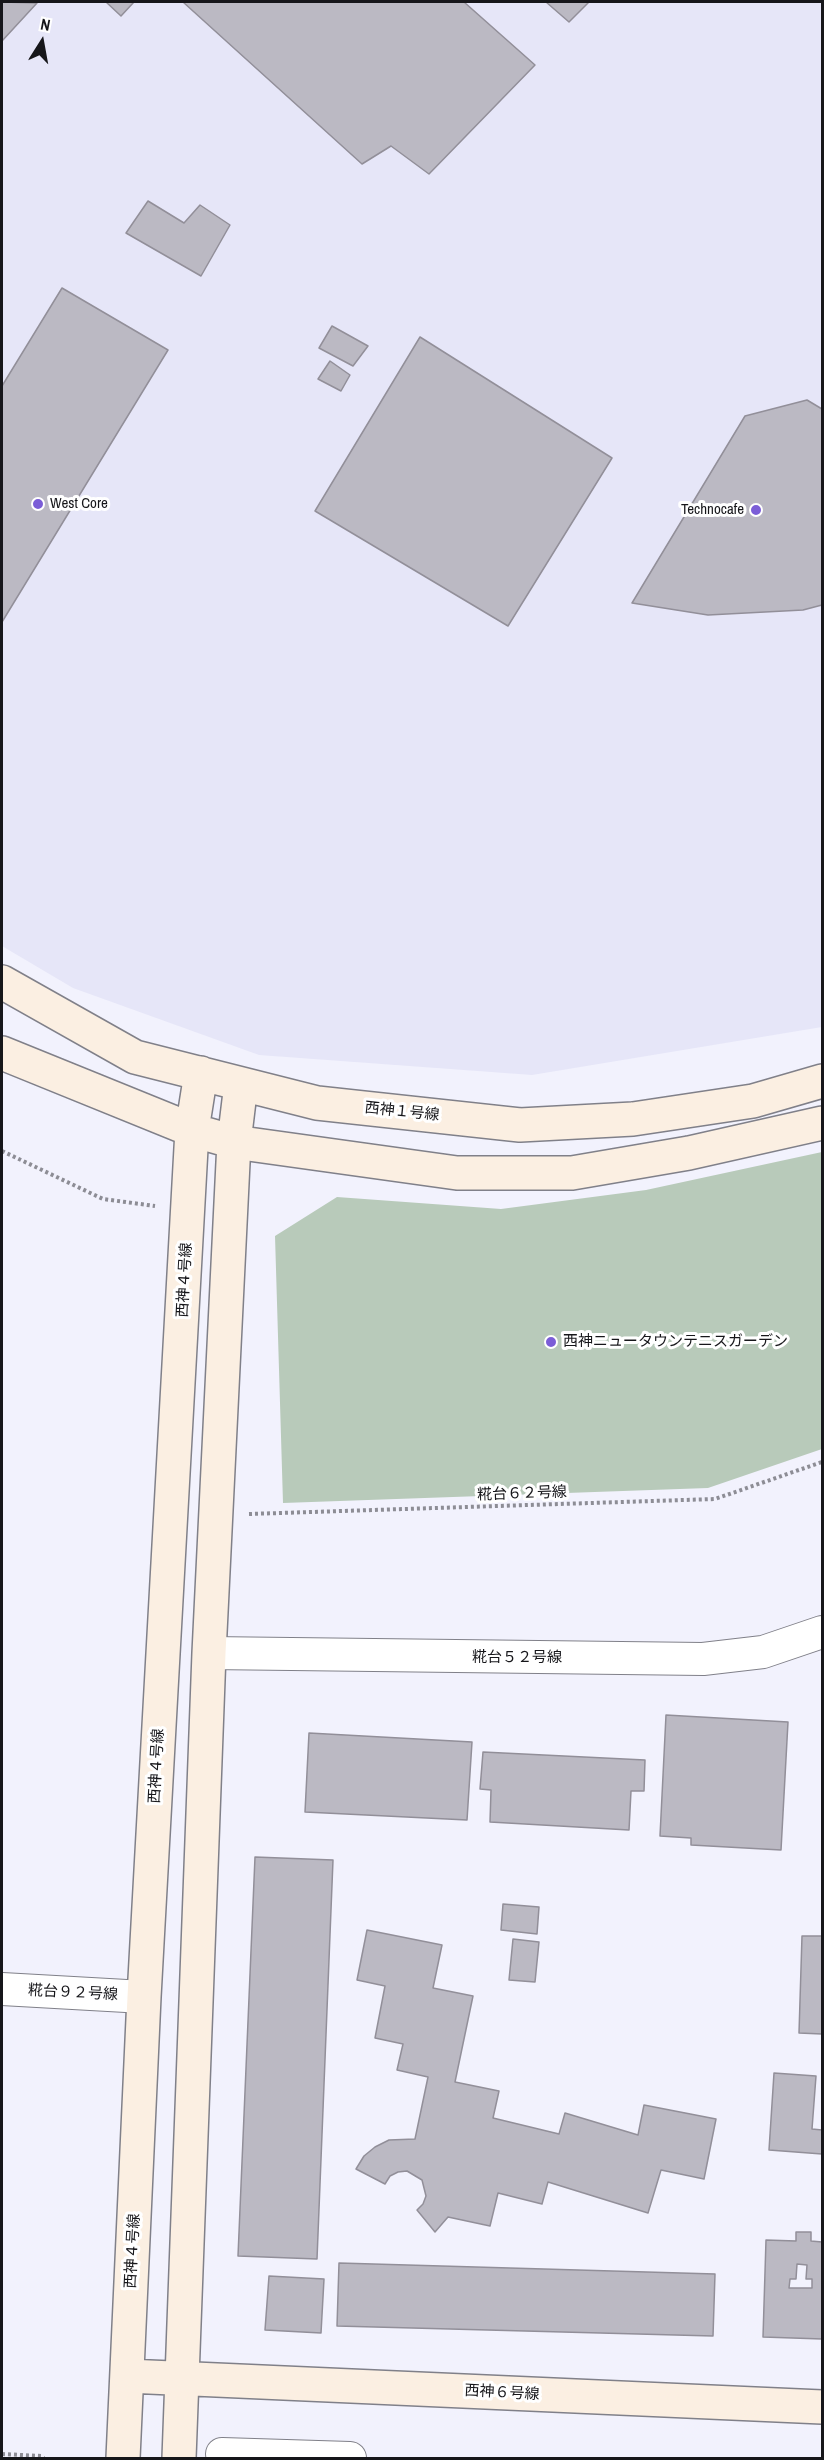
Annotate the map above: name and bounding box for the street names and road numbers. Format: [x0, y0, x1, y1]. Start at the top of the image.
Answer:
street label: 西神１号線 [364, 1099, 440, 1125]
street label: 西神４号線 [174, 1242, 196, 1318]
street label: 糀台６２号線 [477, 1483, 567, 1505]
street label: 糀台５２号線 [472, 1649, 562, 1667]
street label: 西神４号線 [146, 1728, 168, 1804]
street label: 糀台９２号線 [28, 1982, 118, 2004]
street label: 西神４号線 [122, 2213, 144, 2289]
street label: 西神６号線 [464, 2382, 540, 2404]

